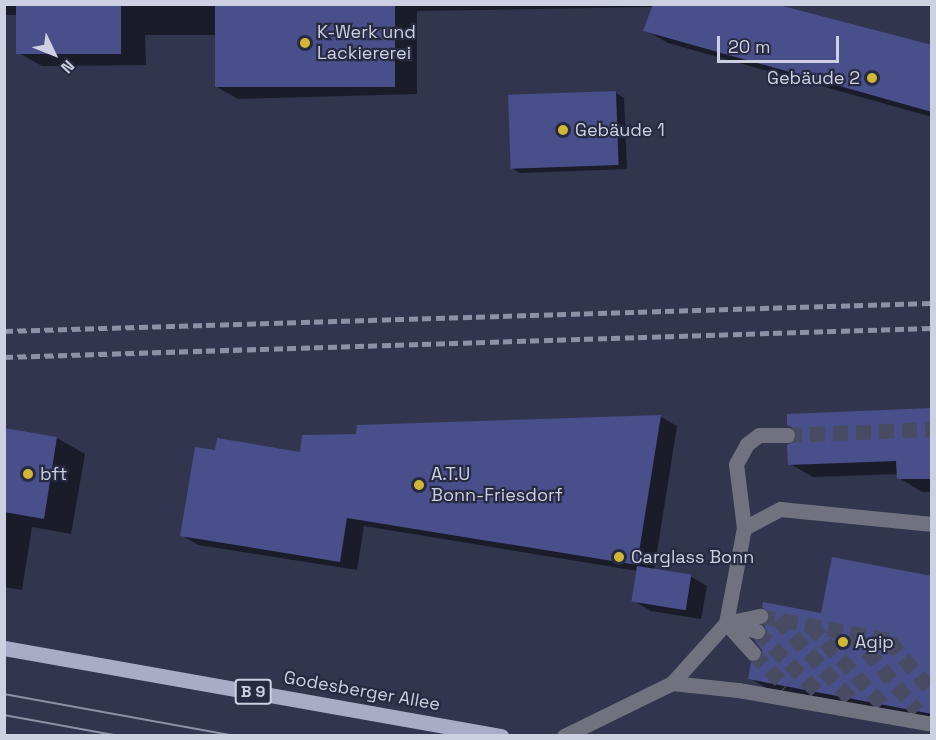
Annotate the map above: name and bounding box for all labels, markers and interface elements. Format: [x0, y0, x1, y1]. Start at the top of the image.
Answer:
place label: K-Werk und Lackiererei [317, 22, 416, 64]
north arrow [24, 24, 84, 84]
scale bar [720, 24, 842, 62]
text: 20 m [728, 35, 771, 58]
marker: K-Werk und Lackiererei [298, 36, 312, 50]
text: N [56, 56, 79, 78]
place label: Gebäude 2 [767, 67, 860, 89]
marker: Gebäude 2 [865, 71, 879, 85]
place label: Gebäude 1 [575, 119, 665, 141]
marker: Gebäude 1 [556, 123, 570, 137]
place label: bft [40, 463, 67, 485]
place label: A.T.U Bonn-Friesdorf [431, 464, 563, 506]
marker: bft [21, 467, 35, 481]
marker: A.T.U Bonn-Friesdorf [412, 478, 426, 492]
place label: Carglass Bonn [631, 546, 754, 568]
marker: Carglass Bonn [612, 550, 626, 564]
place label: Agip [855, 631, 894, 653]
marker: Agip [836, 635, 850, 649]
street label: Godesberger Allee [282, 667, 442, 715]
road number: B 9 [234, 679, 272, 705]

